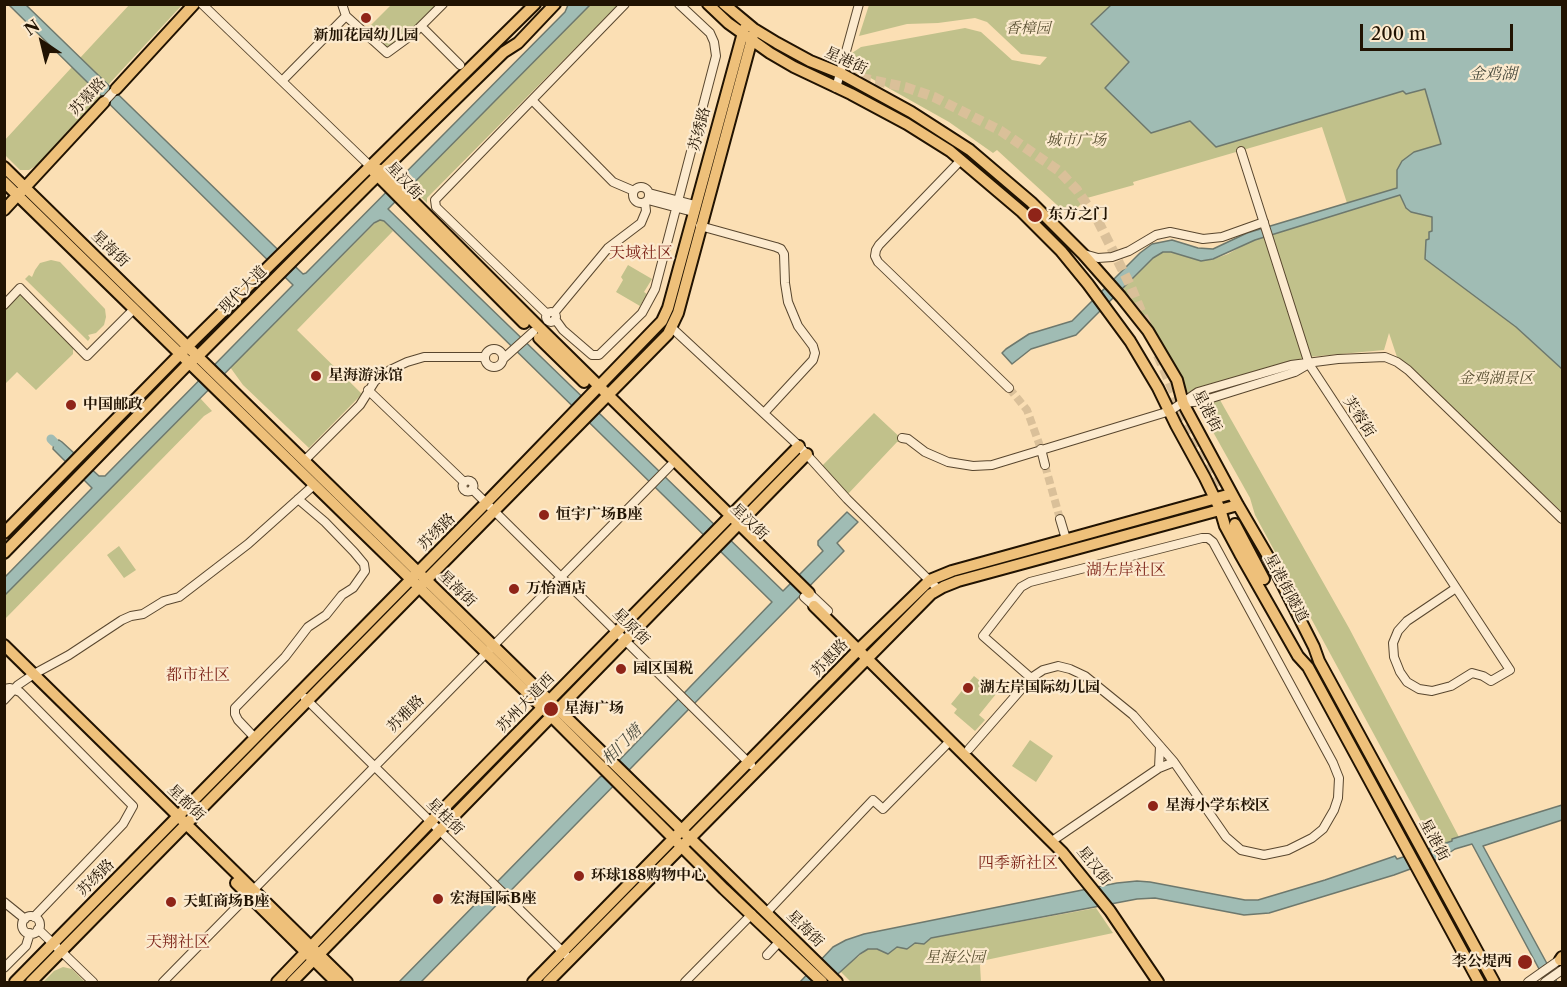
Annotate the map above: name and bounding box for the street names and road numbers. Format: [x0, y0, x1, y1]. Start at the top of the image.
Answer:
street label: 星港街 [822, 43, 870, 79]
street label: 苏慕路 [66, 74, 110, 120]
street label: 苏绣路 [685, 105, 715, 153]
street label: 星汉街 [382, 158, 426, 204]
street label: 星海街 [88, 227, 132, 271]
street label: 现代大道 [215, 262, 271, 318]
street label: 星港街 [1189, 387, 1225, 435]
street label: 芙蓉街 [1339, 393, 1379, 441]
street label: 星汉街 [727, 500, 771, 544]
street label: 苏绣路 [415, 510, 459, 554]
street label: 星港街隧道 [1260, 551, 1312, 625]
street label: 星海街 [435, 567, 479, 611]
street label: 星原街 [609, 605, 653, 649]
street label: 苏惠路 [808, 636, 852, 680]
street label: 苏州大道西 [493, 670, 559, 736]
street label: 苏雅路 [384, 692, 428, 736]
street label: 星都街 [164, 781, 208, 825]
street label: 星桂街 [423, 795, 467, 839]
street label: 星港街 [1415, 816, 1453, 864]
street label: 星汉街 [1073, 843, 1115, 889]
street label: 苏绣路 [74, 856, 118, 900]
street label: 星海街 [783, 907, 827, 951]

